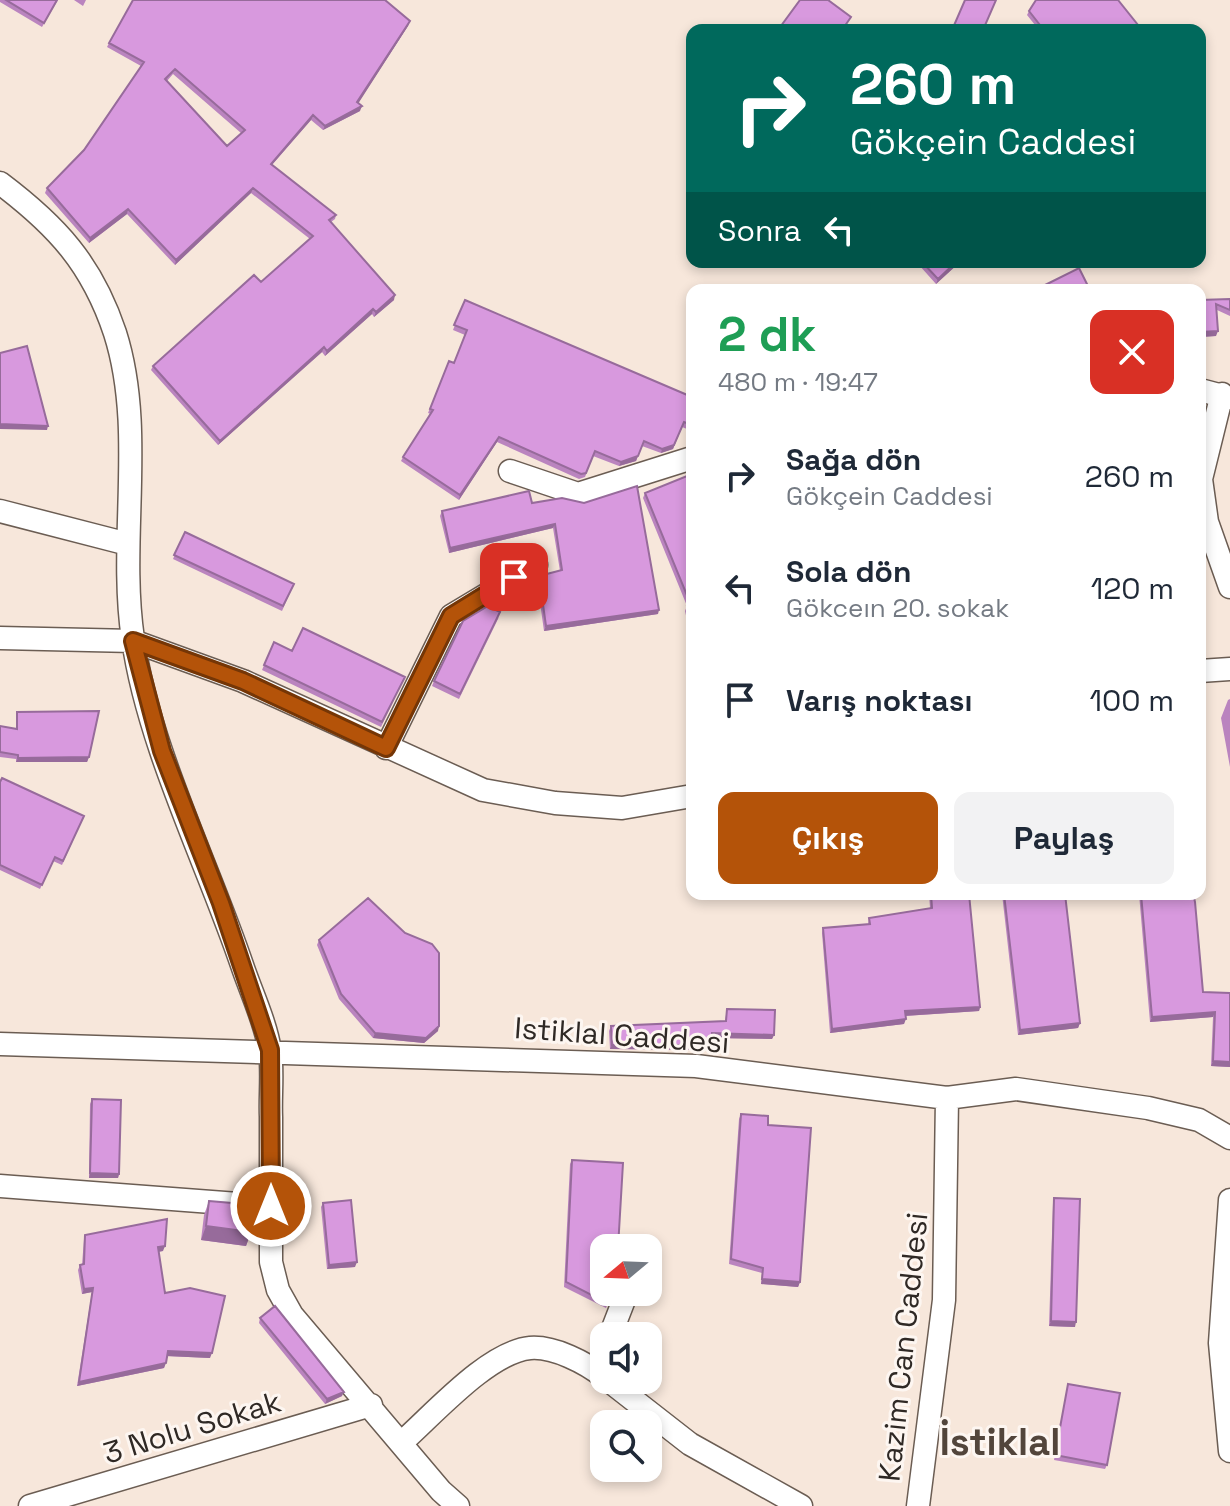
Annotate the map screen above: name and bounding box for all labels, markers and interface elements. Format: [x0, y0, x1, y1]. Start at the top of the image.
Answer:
text: 260 m [850, 49, 1016, 120]
icon: right [718, 56, 822, 160]
text: Gökçein Caddesi [850, 119, 1136, 165]
icon: left [817, 208, 861, 252]
text: Sonra [718, 211, 801, 250]
text: 2 dk [718, 304, 816, 365]
button: close [1090, 310, 1174, 394]
text: 480 m · 19:47 [718, 365, 878, 399]
text: Sağa dön [786, 440, 921, 479]
icon: right [718, 454, 762, 498]
text: 260 m [1085, 457, 1174, 496]
text: Gökçein Caddesi [786, 479, 993, 513]
pin [480, 543, 548, 611]
text: Sola dön [786, 552, 911, 591]
icon: arrive [492, 555, 536, 599]
icon: left [718, 566, 762, 610]
text: 120 m [1091, 569, 1174, 608]
text: Gökceın 20. sokak [786, 591, 1009, 625]
icon: arrive [718, 678, 762, 722]
text: Varış noktası [786, 681, 973, 720]
text: 100 m [1089, 681, 1174, 720]
button: Çıkış [718, 792, 938, 884]
button: Paylaş [954, 792, 1174, 884]
street label: Istiklal Caddesi [513, 1008, 731, 1062]
position arrow [229, 1164, 313, 1248]
street label: Kazim Can Caddesi [869, 1211, 937, 1483]
north arrow [590, 1234, 662, 1306]
map controls [590, 1234, 662, 1482]
button: sound [590, 1322, 662, 1394]
street label: 3 Nolu Sokak [98, 1381, 286, 1473]
button: search [590, 1410, 662, 1482]
district label: İstiklal [940, 1418, 1060, 1466]

